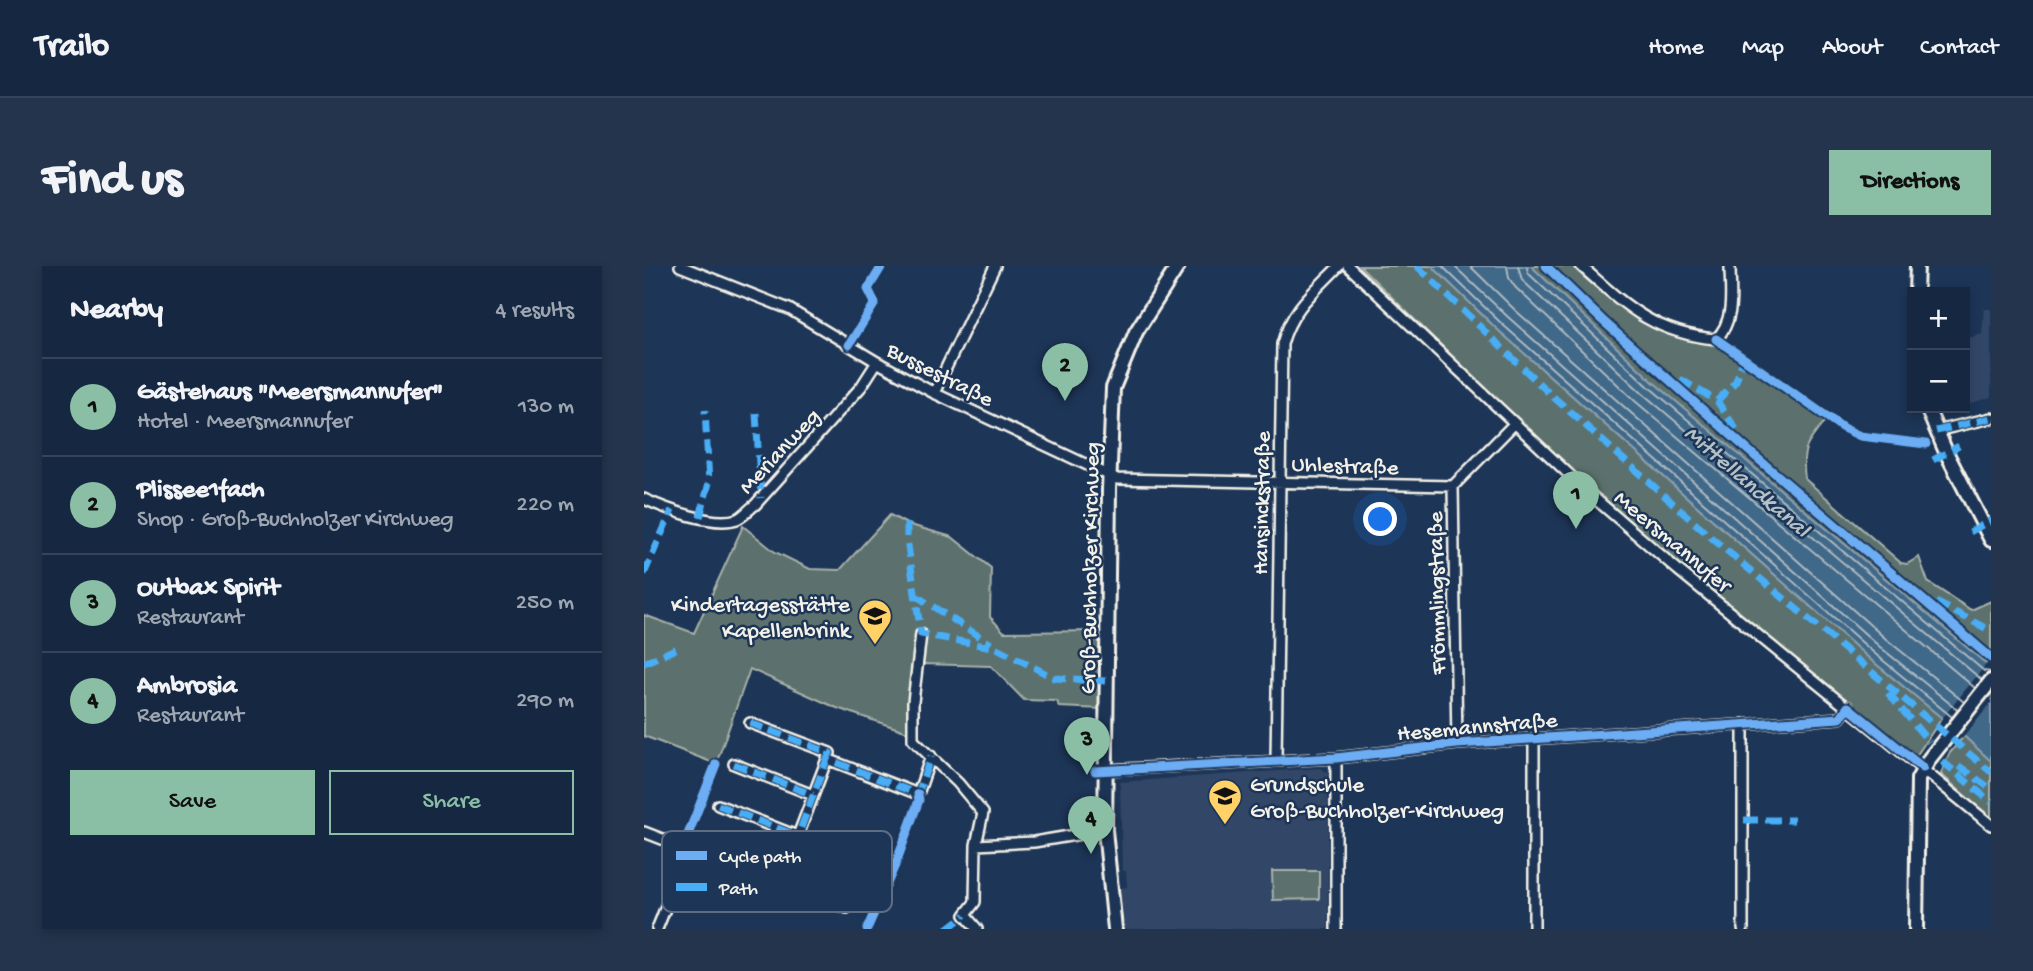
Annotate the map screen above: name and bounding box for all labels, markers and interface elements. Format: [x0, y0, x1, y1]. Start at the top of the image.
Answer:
text: Trailo [35, 29, 109, 67]
text: Home [1648, 34, 1704, 63]
text: Map [1742, 34, 1784, 63]
text: About [1822, 34, 1882, 63]
text: Contact [1920, 34, 1998, 63]
button: Directions [1829, 150, 1991, 215]
text: Find us [42, 153, 182, 211]
map controls [1907, 287, 1970, 413]
button: + [1907, 287, 1970, 350]
text: Nearby [70, 294, 163, 329]
text: 4 results [495, 298, 574, 325]
street label: Bussestraße [881, 337, 998, 415]
pin: 2 [1042, 343, 1088, 401]
button: − [1907, 350, 1970, 413]
text: Gästehaus "Meersmannufer" [137, 378, 443, 409]
text: 1 [88, 394, 98, 421]
text: 130 m [518, 394, 574, 421]
street label: Merianweg [734, 404, 827, 501]
text: Hotel · Meersmannufer [137, 409, 352, 436]
water label: Mittellandkanal [1677, 420, 1816, 546]
street label: Hansinckstraße [1249, 430, 1278, 575]
street label: Groß-Buchholzer Kirchweg [1076, 442, 1107, 694]
street label: Uhlestraße [1291, 452, 1400, 483]
pin: 1 [1553, 471, 1599, 529]
text: Plissee1fach [137, 476, 264, 507]
street label: Meersmannufer [1607, 486, 1737, 601]
text: 2 [87, 492, 99, 519]
text: 220 m [517, 492, 574, 519]
your location [1363, 502, 1397, 536]
text: Shop · Groß-Buchholzer Kirchweg [137, 507, 454, 534]
street label: Frömmlingstraße [1424, 510, 1453, 676]
text: Outbax Spirit [137, 574, 279, 605]
text: 3 [87, 590, 99, 617]
text: 250 m [516, 590, 574, 617]
place label: Kindertagesstätte Kapellenbrink [671, 593, 853, 646]
school or university icon: Kindertagesstätte Kapellenbrink [856, 597, 894, 646]
text: Restaurant [137, 605, 244, 632]
text: Ambrosia [137, 672, 237, 703]
text: 4 [88, 688, 98, 715]
text: 290 m [516, 688, 574, 715]
text: Restaurant [137, 703, 244, 730]
street label: Hesemannstraße [1396, 708, 1560, 749]
pin: 3 [1064, 717, 1110, 775]
button: Save [70, 770, 315, 835]
button: Share [329, 770, 574, 835]
place label: Grundschule Groß-Buchholzer-Kirchweg [1250, 773, 1504, 826]
school or university icon: Grundschule Groß-Buchholzer-Kirchweg [1206, 777, 1244, 826]
pin: 4 [1068, 796, 1114, 854]
legend [662, 831, 892, 912]
text: Cycle path [719, 847, 801, 870]
text: Path [718, 879, 758, 902]

